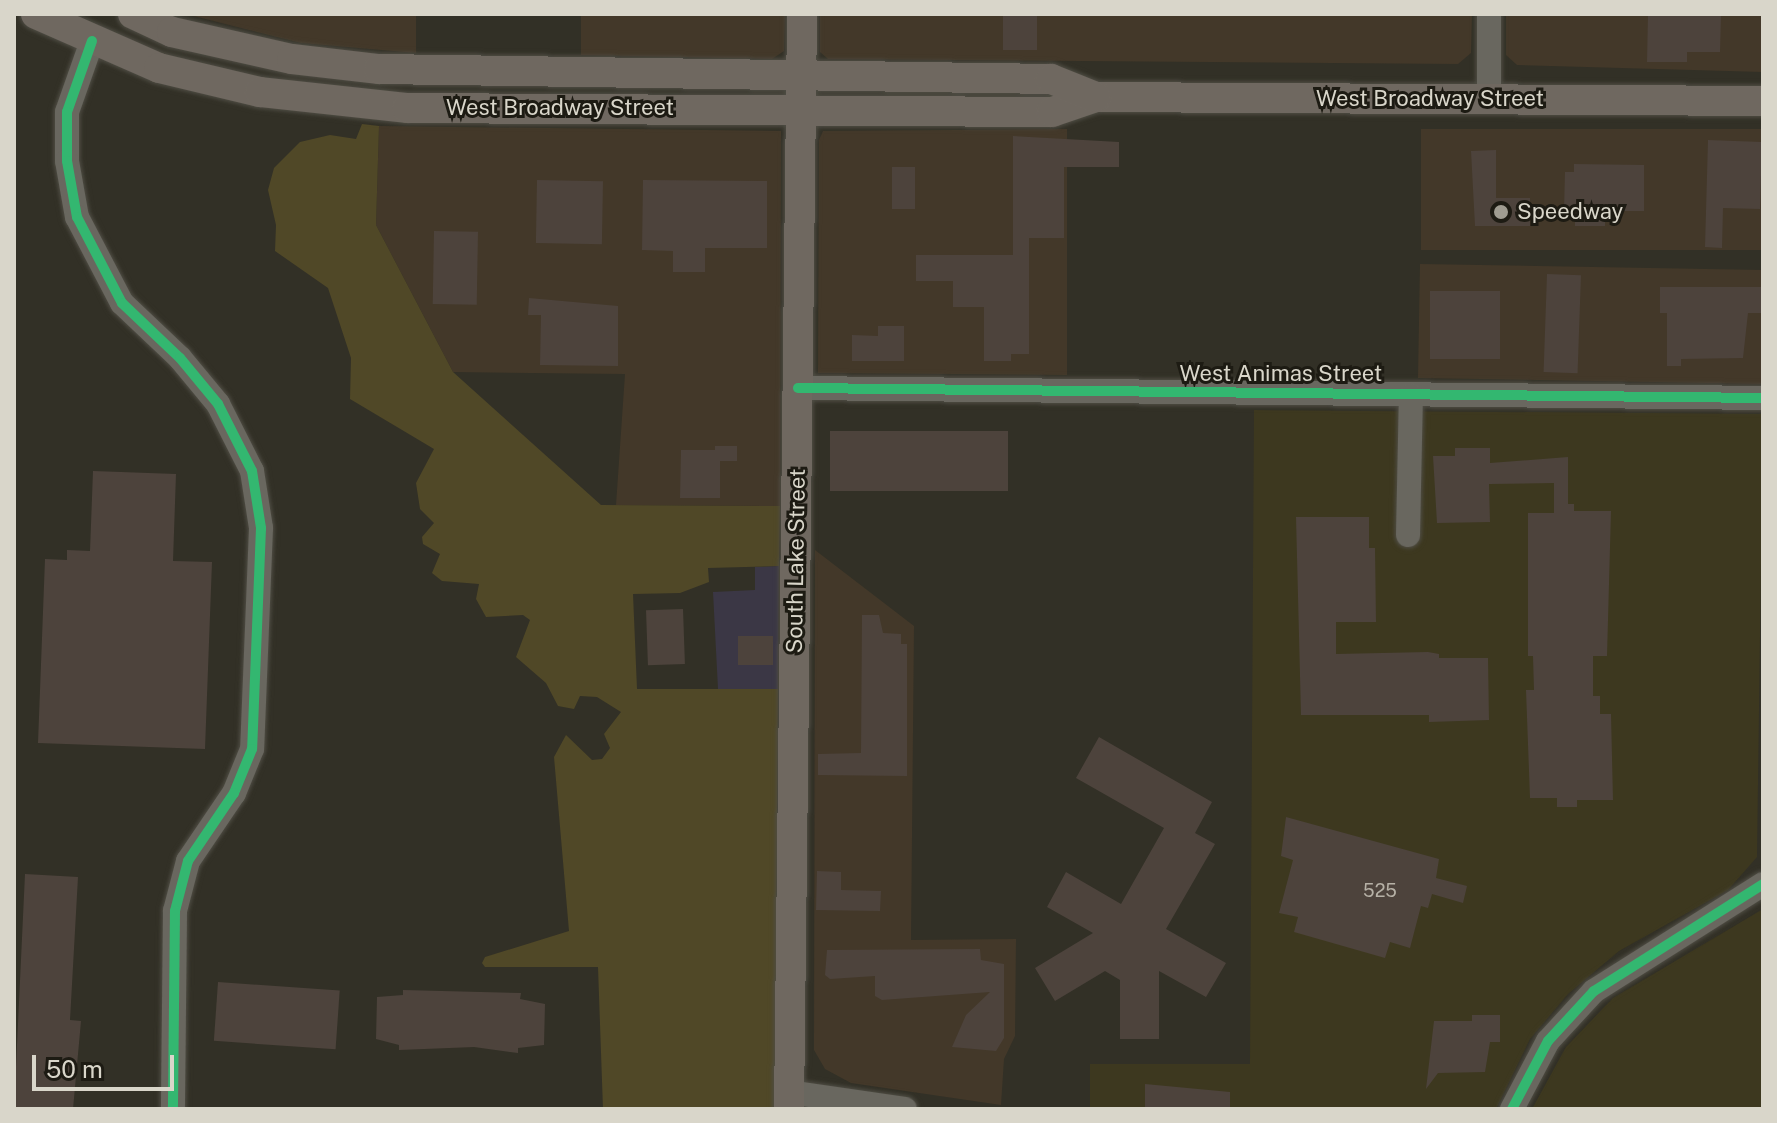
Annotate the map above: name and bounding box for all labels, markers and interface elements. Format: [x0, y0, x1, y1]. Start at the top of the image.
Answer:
street label: West Broadway Street [1316, 86, 1544, 112]
street label: West Broadway Street [446, 95, 674, 121]
place label: Speedway [1517, 199, 1623, 225]
marker: Speedway [1492, 203, 1510, 221]
street label: West Animas Street [1180, 361, 1382, 387]
street label: South Lake Street [781, 468, 811, 654]
house number: 525 [1363, 880, 1397, 902]
scale bar [36, 1039, 178, 1089]
text: 50 m [46, 1055, 103, 1083]

